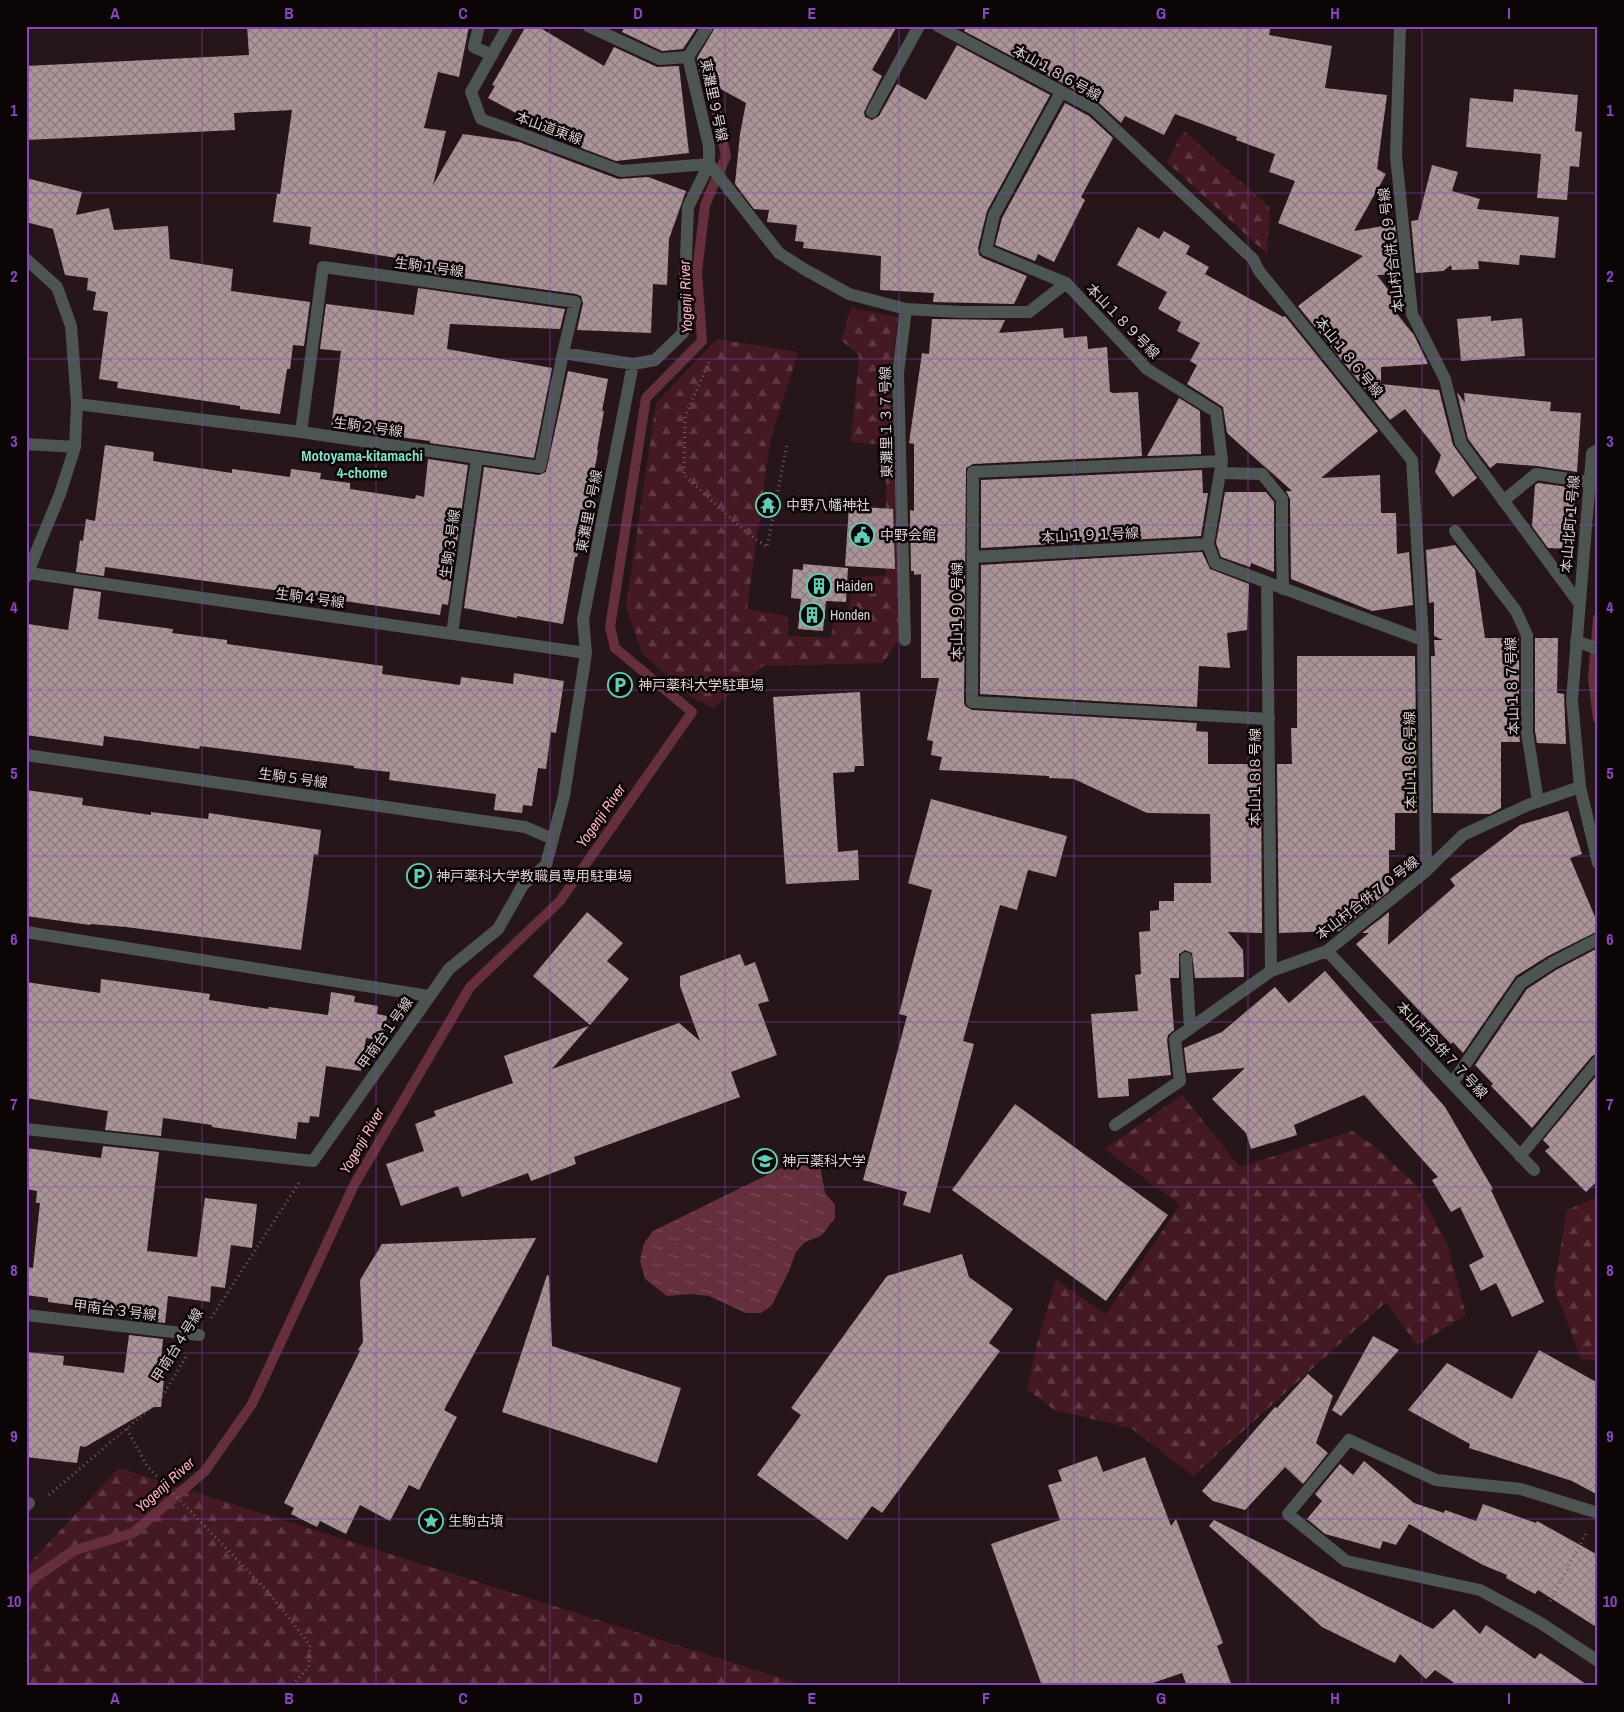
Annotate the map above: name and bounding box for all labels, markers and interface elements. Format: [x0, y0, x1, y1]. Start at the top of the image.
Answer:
text: A [110, 2, 120, 24]
text: B [284, 2, 294, 24]
text: C [458, 2, 468, 24]
text: D [633, 2, 643, 24]
text: E [808, 2, 817, 24]
text: F [982, 2, 990, 24]
text: G [1156, 2, 1166, 24]
text: H [1330, 2, 1340, 24]
text: I [1507, 2, 1511, 24]
street label: 本山１８６号線 [1010, 41, 1104, 105]
street label: 東灘里９号線 [696, 57, 732, 143]
text: 1 [10, 99, 18, 121]
text: 1 [1606, 99, 1614, 121]
street label: 本山道東線 [513, 108, 585, 148]
street label: 本山村合併６９号線 [1374, 186, 1408, 314]
street label: 生駒１号線 [393, 253, 465, 281]
water label: Yogenji River [674, 259, 697, 334]
text: 2 [10, 265, 18, 287]
text: 2 [1606, 265, 1614, 287]
street label: 本山１８９号線 [1082, 280, 1164, 362]
street label: 本山１８６号線 [1311, 313, 1387, 401]
street label: 東灘里１３７号線 [876, 366, 896, 478]
street label: 生駒２号線 [332, 413, 404, 441]
text: 3 [10, 430, 18, 452]
text: 3 [1606, 430, 1614, 452]
district label: Motoyama-kitamachi 4-chome [301, 445, 423, 483]
street label: 東灘里９号線 [572, 468, 606, 554]
street label: 本山北町１号線 [1557, 474, 1583, 574]
temple icon: 中野八幡神社 [755, 492, 781, 518]
place label: 中野八幡神社 [786, 496, 870, 514]
street label: 生駒３号線 [436, 508, 464, 580]
public building icon: 中野会館 [849, 522, 875, 548]
street label: 本山１９１号線 [1041, 523, 1139, 547]
place label: 中野会館 [880, 526, 936, 544]
street label: 本山１９０号線 [948, 562, 966, 660]
building icon: Haiden [806, 573, 832, 599]
place label: Haiden [836, 577, 873, 595]
street label: 生駒４号線 [274, 584, 346, 612]
text: 4 [10, 596, 18, 618]
text: 4 [1606, 596, 1614, 618]
building icon: Honden [799, 602, 825, 628]
place label: Honden [830, 606, 870, 624]
street label: 本山１８７号線 [1501, 637, 1523, 735]
parking icon: 神戸薬科大学駐車場 [607, 672, 633, 698]
place label: 神戸薬科大学駐車場 [638, 676, 764, 694]
street label: 本山１８６号線 [1400, 711, 1420, 809]
street label: 本山１８８号線 [1246, 728, 1264, 826]
text: 5 [10, 762, 18, 784]
text: 5 [1606, 762, 1614, 784]
street label: 生駒５号線 [257, 764, 329, 792]
water label: Yogenji River [571, 779, 631, 852]
street label: 本山村合併７０号線 [1312, 852, 1422, 944]
parking icon: 神戸薬科大学教職員専用駐車場 [406, 863, 432, 889]
place label: 神戸薬科大学教職員専用駐車場 [436, 867, 632, 885]
text: 6 [10, 928, 18, 950]
text: 6 [1606, 928, 1614, 950]
street label: 甲南台１号線 [354, 993, 416, 1073]
street label: 本山村合併７７号線 [1392, 998, 1492, 1102]
text: 7 [10, 1093, 18, 1115]
text: 7 [1606, 1093, 1614, 1115]
water label: Yogenji River [334, 1103, 389, 1178]
school or university icon: 神戸薬科大学 [752, 1148, 778, 1174]
place label: 神戸薬科大学 [782, 1152, 866, 1170]
text: 8 [10, 1259, 18, 1281]
text: 8 [1606, 1259, 1614, 1281]
street label: 甲南台３号線 [72, 1296, 158, 1324]
street label: 甲南台４号線 [147, 1305, 207, 1385]
text: 9 [10, 1425, 18, 1447]
text: 9 [1606, 1425, 1614, 1447]
water label: Yogenji River [130, 1452, 200, 1517]
place icon: 生駒古墳 [418, 1508, 444, 1534]
place label: 生駒古墳 [448, 1512, 504, 1530]
text: 10 [7, 1590, 21, 1612]
text: 10 [1603, 1590, 1617, 1612]
text: A [110, 1687, 120, 1709]
text: B [284, 1687, 294, 1709]
text: C [458, 1687, 468, 1709]
text: D [633, 1687, 643, 1709]
text: E [808, 1687, 817, 1709]
text: F [982, 1687, 990, 1709]
text: G [1156, 1687, 1166, 1709]
text: H [1330, 1687, 1340, 1709]
text: I [1507, 1687, 1511, 1709]

